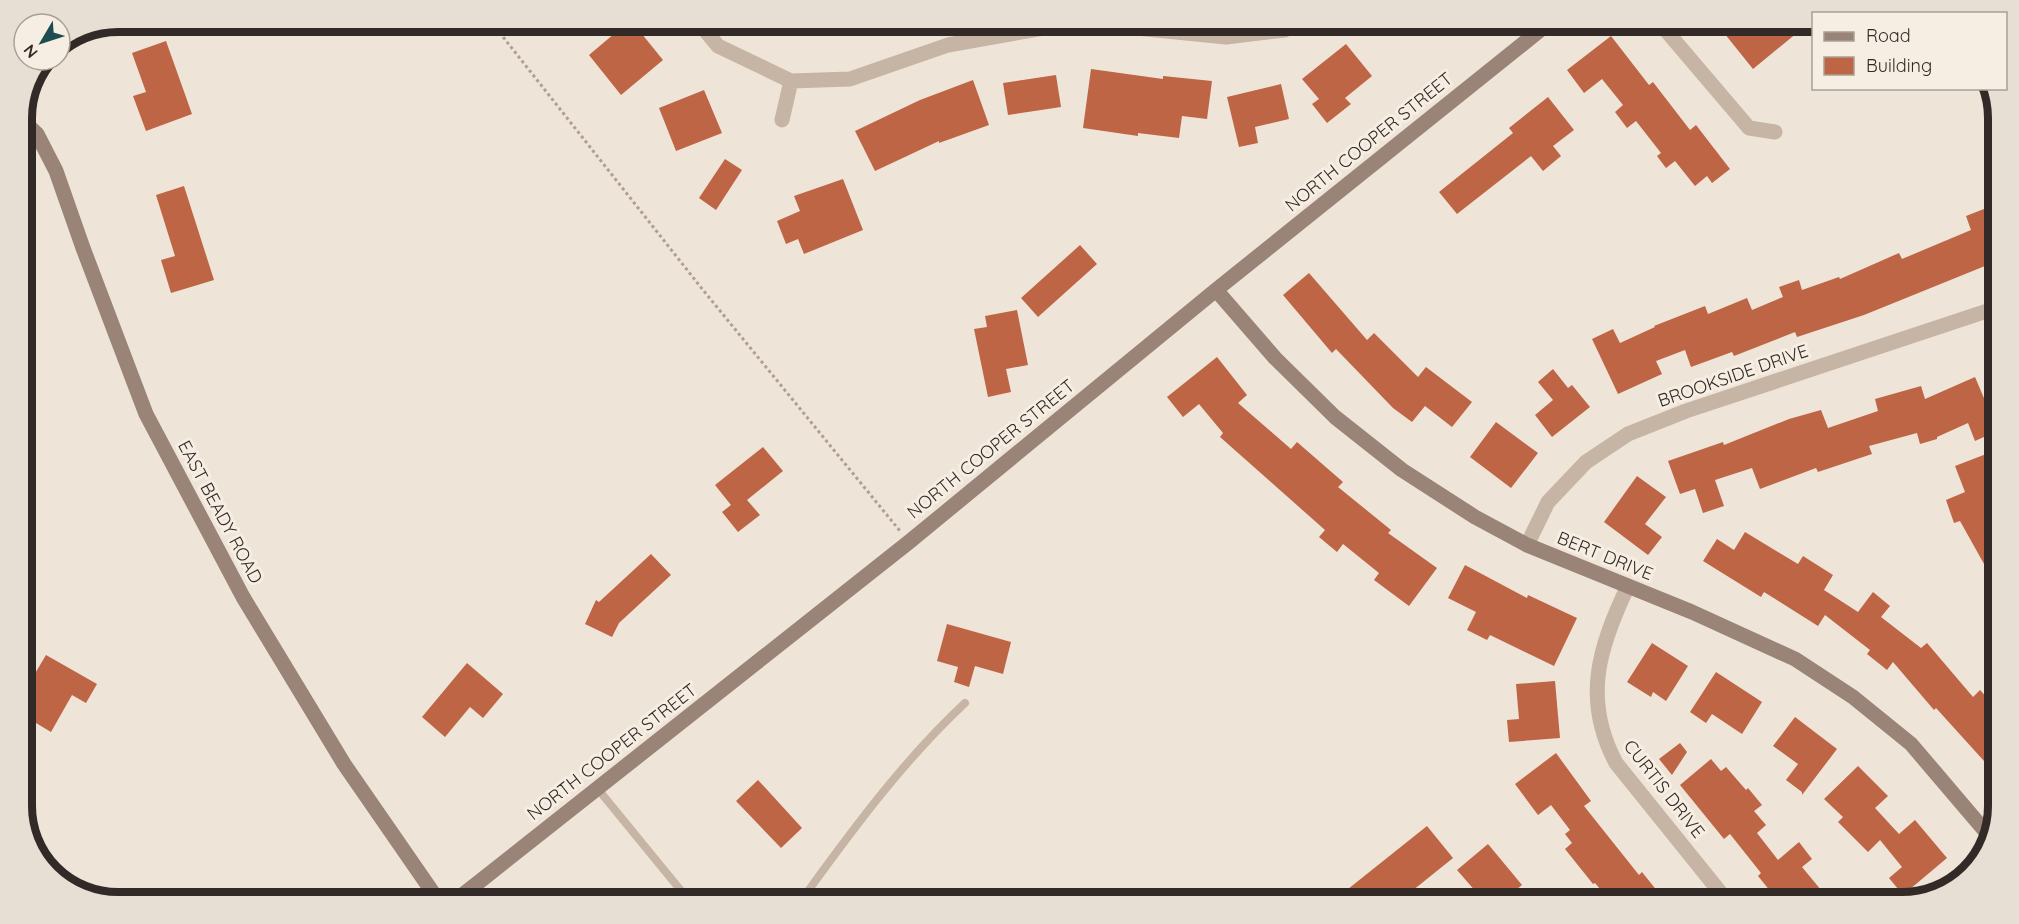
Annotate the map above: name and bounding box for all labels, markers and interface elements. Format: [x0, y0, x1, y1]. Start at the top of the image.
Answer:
north arrow [12, 12, 72, 72]
legend [1812, 12, 2007, 90]
text: Road [1866, 24, 1911, 47]
text: N [19, 41, 42, 62]
text: Building [1866, 54, 1932, 77]
street label: NORTH COOPER STREET [1280, 67, 1457, 216]
street label: BROOKSIDE DRIVE [1655, 339, 1811, 412]
street label: NORTH COOPER STREET [902, 374, 1079, 523]
street label: EAST BEADY ROAD [173, 436, 268, 587]
street label: BERT DRIVE [1554, 526, 1656, 585]
street label: NORTH COOPER STREET [522, 678, 701, 825]
street label: CURTIS DRIVE [1619, 735, 1710, 842]

